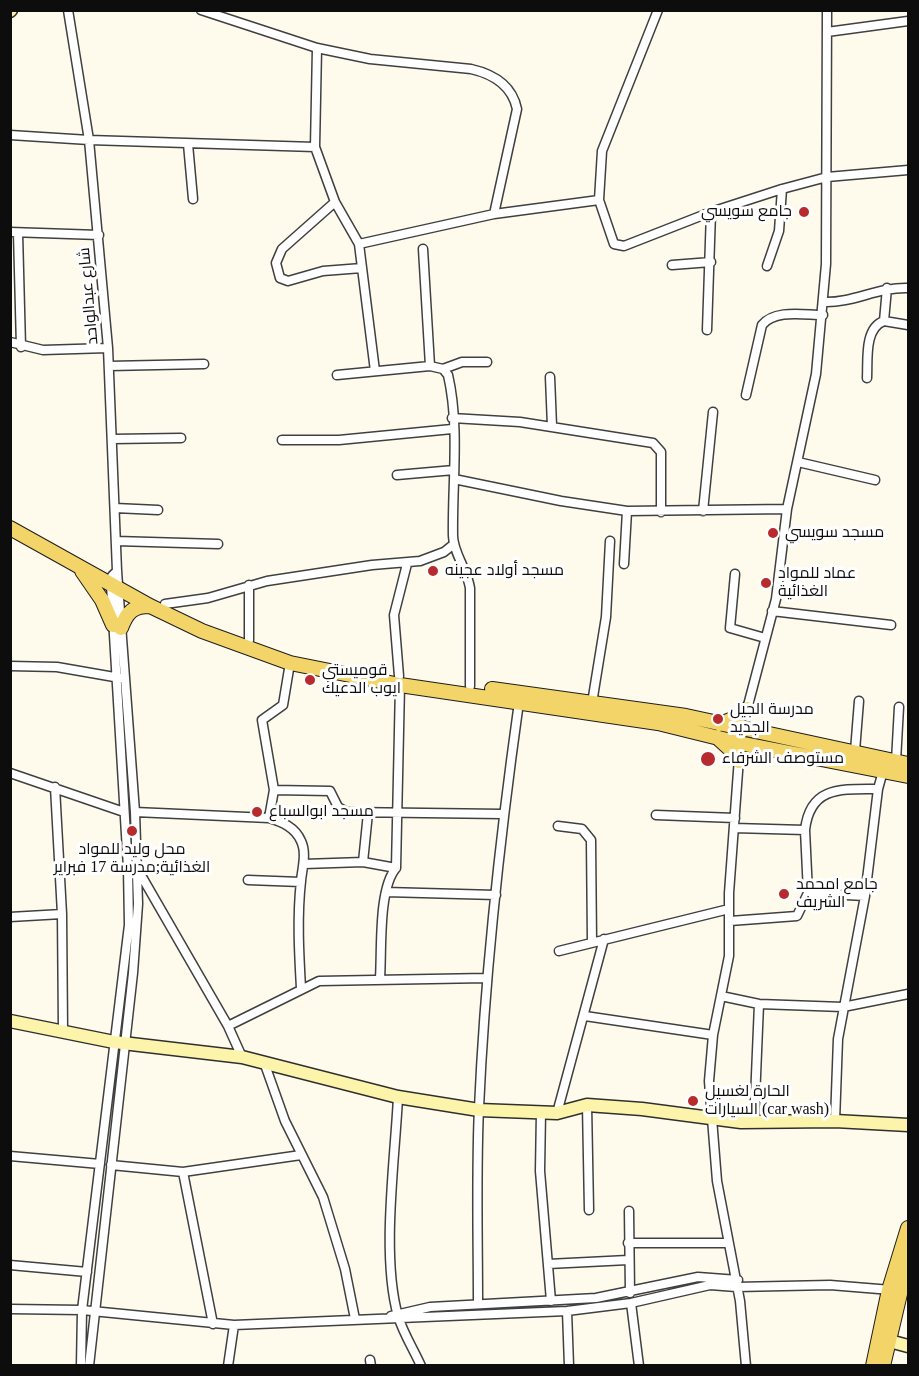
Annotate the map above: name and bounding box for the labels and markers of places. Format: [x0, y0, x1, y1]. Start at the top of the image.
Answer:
place label: جامع سويسي [701, 202, 792, 222]
marker: جامع سويسي [797, 205, 811, 219]
place label: مسجد سويسي [785, 523, 884, 543]
marker: مسجد سويسي [766, 526, 780, 540]
place label: مسجد أولاد عجينه [445, 561, 564, 581]
marker: مسجد أولاد عجينه [426, 564, 440, 578]
place label: عماد للمواد الغذائية [778, 564, 856, 602]
marker: عماد للمواد الغذائية [759, 576, 773, 590]
place label: قوميستي ايوب الدعيك [322, 661, 401, 699]
marker: قوميستي ايوب الدعيك [303, 673, 317, 687]
place label: مدرسة الجيل الجديد [730, 700, 814, 738]
marker: مدرسة الجيل الجديد [711, 712, 725, 726]
place label: مستوصف الشرفاء [722, 749, 844, 769]
marker: مستوصف الشرفاء [699, 750, 717, 768]
place label: مسجد ابوالسباع [269, 802, 374, 822]
marker: مسجد ابوالسباع [250, 805, 264, 819]
marker: محل وليد للمواد الغذائية;مدرسة 17 فبراير [125, 824, 139, 838]
place label: محل وليد للمواد الغذائية;مدرسة 17 فبراير [54, 840, 210, 878]
place label: جامع امحمد الشريف [796, 875, 878, 913]
marker: جامع امحمد الشريف [777, 887, 791, 901]
place label: الحارة لغسيل السيارات (car wash) [705, 1082, 829, 1120]
marker: الحارة لغسيل السيارات (car wash) [686, 1094, 700, 1108]

